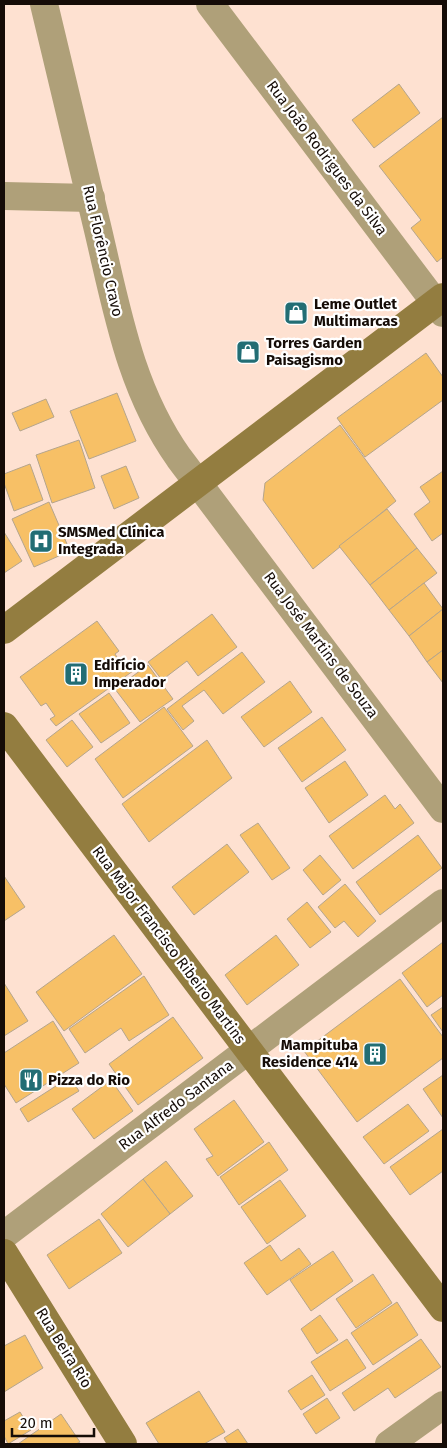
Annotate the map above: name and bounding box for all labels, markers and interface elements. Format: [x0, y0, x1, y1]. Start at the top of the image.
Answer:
street label: Rua João Rodrigues da Silva [263, 77, 391, 239]
street label: Rua Florêncio Cravo [79, 184, 127, 318]
place label: Leme Outlet Multimarcas [314, 295, 398, 330]
shop icon: Leme Outlet Multimarcas [283, 300, 309, 326]
place label: Torres Garden Paisagismo [266, 334, 362, 369]
shop icon: Torres Garden Paisagismo [235, 339, 261, 365]
place label: SMSMed Clínica Integrada [58, 523, 164, 558]
hospital icon: SMSMed Clínica Integrada [28, 528, 54, 554]
street label: Rua José Martins de Souza [260, 568, 382, 722]
place label: Edifício Imperador [94, 656, 167, 691]
building icon: Edifício Imperador [63, 661, 89, 687]
street label: Rua Major Francisco Ribeiro Martins [89, 842, 249, 1048]
place label: Mampituba Residence 414 [262, 1036, 359, 1071]
building icon: Mampituba Residence 414 [362, 1041, 388, 1067]
street label: Rua Alfredo Santana [115, 1056, 237, 1154]
restaurant icon: Pizza do Rio [18, 1067, 44, 1093]
place label: Pizza do Rio [48, 1071, 130, 1089]
street label: Rua Beira Rio [32, 1305, 96, 1391]
scale bar [12, 1406, 95, 1438]
text: 20 m [20, 1414, 53, 1432]

